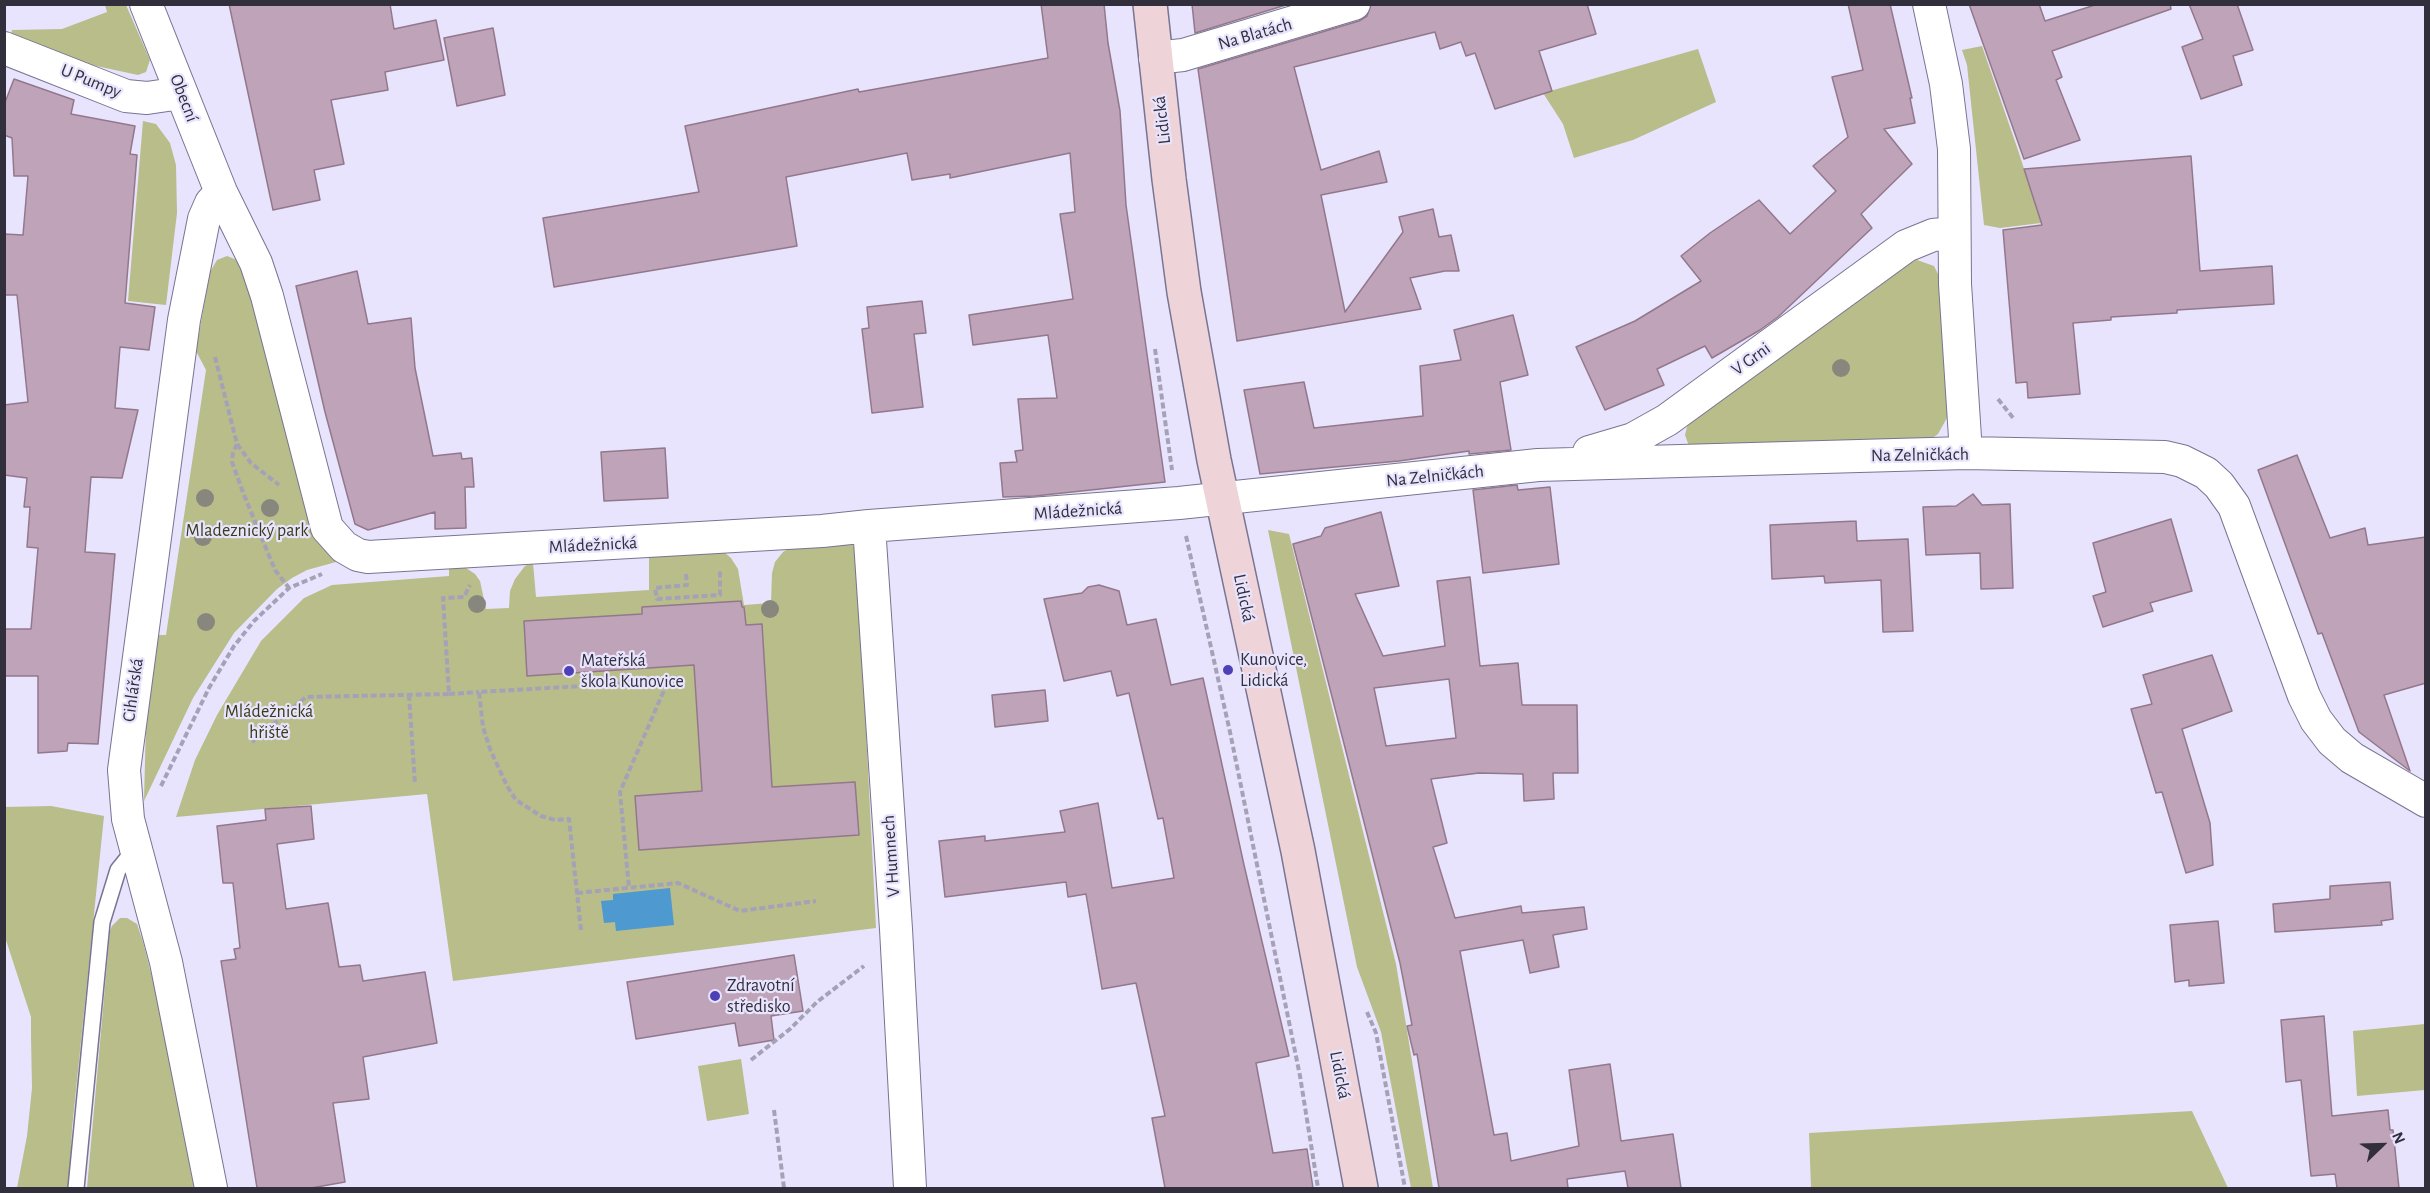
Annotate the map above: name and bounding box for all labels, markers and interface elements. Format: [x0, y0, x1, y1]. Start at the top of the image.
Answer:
street label: Na Blatách [1216, 13, 1294, 55]
street label: U Pumpy [58, 59, 124, 103]
street label: Obecní [165, 71, 203, 125]
street label: Lidická [1148, 95, 1176, 145]
street label: V Grni [1727, 338, 1775, 380]
street label: Na Zelničkách [1871, 443, 1969, 467]
street label: Na Zelničkách [1385, 460, 1485, 492]
street label: Mládežnická [1033, 497, 1123, 525]
park label: Mladeznický park [186, 520, 308, 542]
street label: Mládežnická [548, 532, 638, 558]
street label: Lidická [1228, 572, 1260, 624]
place label: Kunovice, Lidická [1240, 649, 1307, 692]
place label: Mateřská škola Kunovice [581, 650, 684, 692]
street label: Cihlářská [118, 657, 148, 723]
marker: Kunovice, Lidická [1221, 663, 1235, 677]
marker: Mateřská škola Kunovice [562, 664, 576, 678]
park label: Mládežnická hřiště [225, 701, 313, 744]
street label: V Humnech [877, 814, 905, 898]
place label: Zdravotní středisko [727, 975, 795, 1018]
marker: Zdravotní středisko [708, 989, 722, 1003]
street label: Lidická [1325, 1049, 1355, 1101]
north arrow [2352, 1115, 2412, 1175]
text: N [2389, 1130, 2408, 1146]

